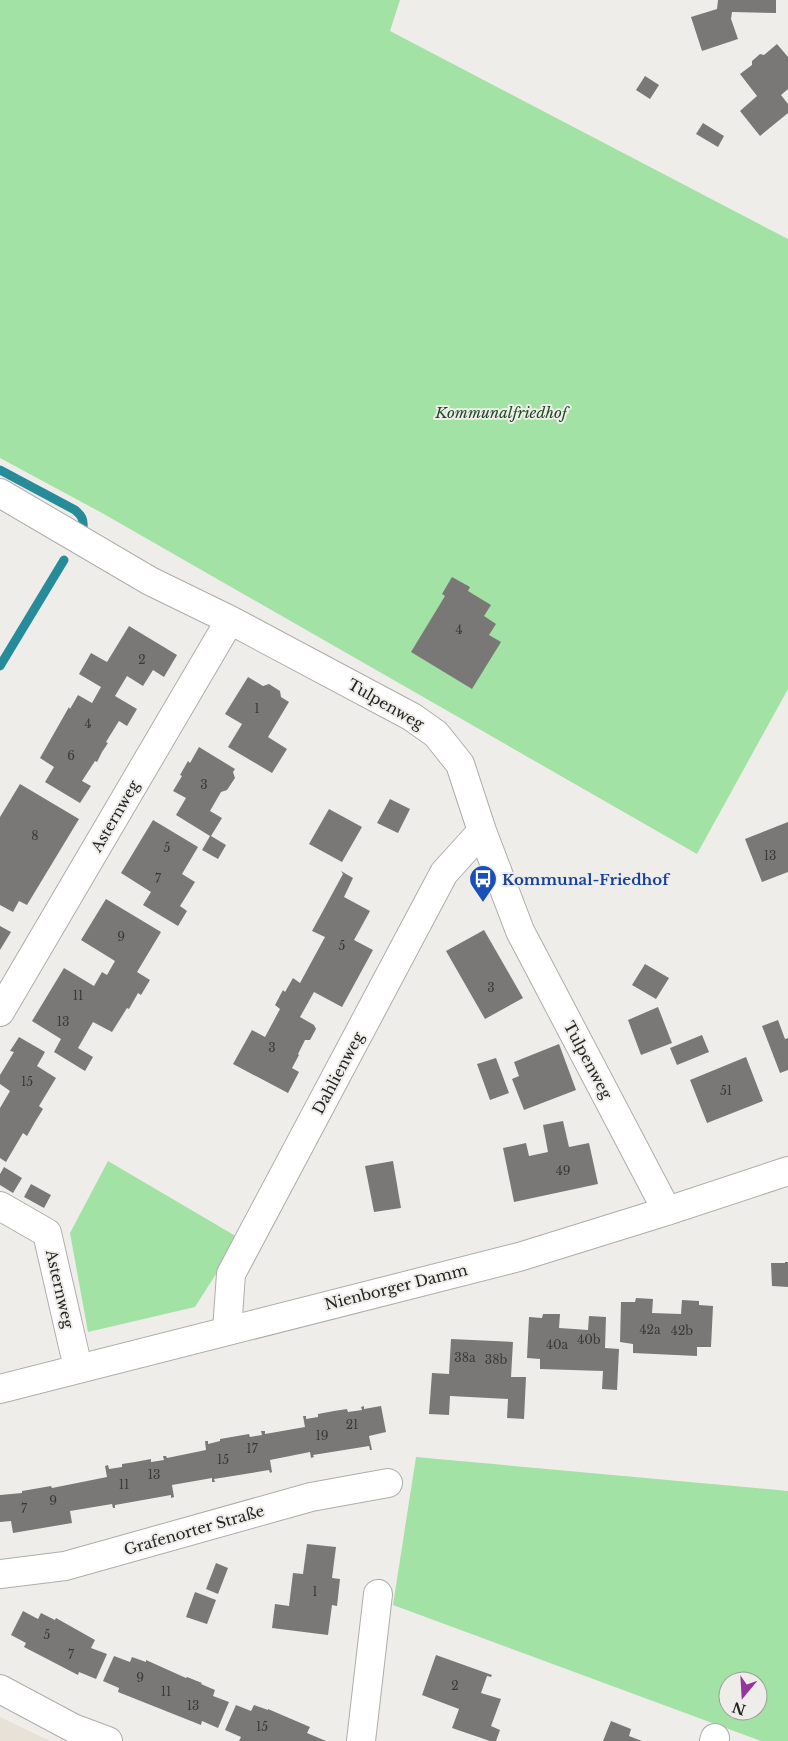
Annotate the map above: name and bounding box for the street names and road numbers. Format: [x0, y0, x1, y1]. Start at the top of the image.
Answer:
street label: Tulpenweg [344, 675, 428, 734]
street label: Asternweg [86, 776, 144, 856]
street label: Tulpenweg [560, 1018, 617, 1103]
street label: Dahlienweg [308, 1028, 368, 1117]
street label: Asternweg [42, 1247, 78, 1331]
street label: Nienborger Damm [323, 1260, 469, 1314]
street label: Grafenorter Straße [122, 1501, 266, 1559]

